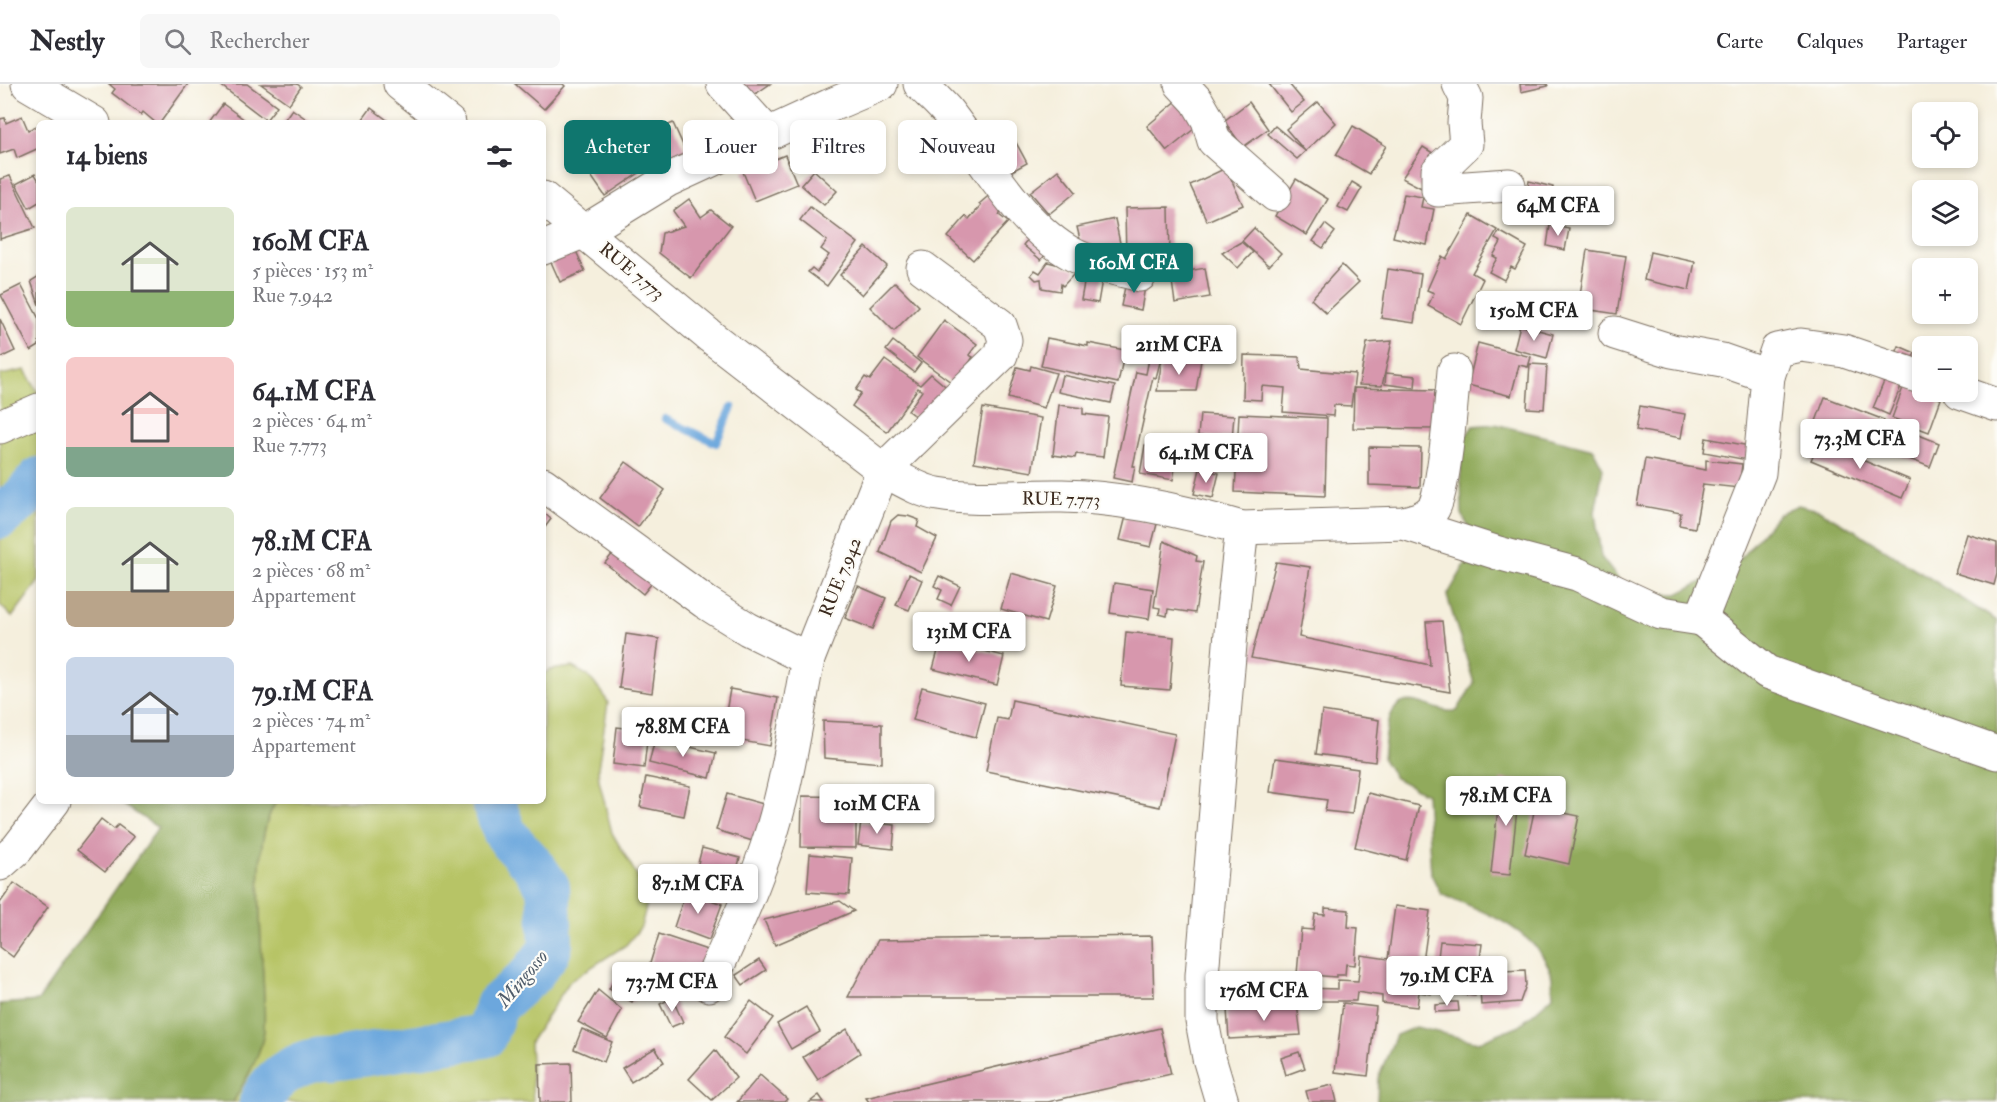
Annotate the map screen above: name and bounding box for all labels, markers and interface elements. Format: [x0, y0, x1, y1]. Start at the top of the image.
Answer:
search box [140, 14, 560, 68]
text: Nestly [30, 24, 104, 59]
icon: search [161, 25, 194, 58]
text: Rechercher [209, 27, 310, 55]
text: Carte [1716, 28, 1763, 55]
text: Calques [1796, 28, 1863, 55]
text: Partager [1896, 28, 1967, 55]
map controls [1912, 102, 1978, 402]
button: locate [1912, 102, 1978, 168]
chip: Acheter [564, 120, 671, 174]
chip: Louer [683, 120, 778, 174]
chip: Filtres [790, 120, 886, 174]
chip: Nouveau [898, 120, 1017, 174]
text: 14 biens [66, 140, 147, 172]
icon: filters [483, 140, 516, 173]
button: layers [1912, 180, 1978, 246]
pin: 64M CFA [1503, 186, 1613, 237]
text: 64M CFA [1516, 193, 1600, 218]
text: 160M CFA [252, 226, 369, 258]
icon: home [114, 231, 186, 303]
street label: RUE 7.773 [594, 237, 669, 305]
pin: 160M CFA [1072, 243, 1196, 294]
text: 160M CFA [1089, 250, 1179, 275]
text: 5 pièces · 153 m² [252, 258, 373, 283]
button: + [1912, 258, 1978, 324]
text: Rue 7.942 [252, 283, 333, 308]
pin: 150M CFA [1472, 291, 1596, 342]
text: 150M CFA [1490, 298, 1578, 323]
pin: 211M CFA [1117, 325, 1241, 376]
text: 211M CFA [1135, 332, 1223, 357]
button: − [1912, 336, 1978, 402]
text: 64.1M CFA [252, 376, 376, 408]
icon: home [114, 381, 186, 453]
text: 2 pièces · 64 m² [252, 408, 372, 433]
pin: 73.3M CFA [1791, 419, 1929, 470]
text: 73.3M CFA [1814, 426, 1906, 451]
text: Rue 7.773 [252, 433, 327, 458]
pin: 64.1M CFA [1137, 433, 1275, 484]
text: 64.1M CFA [1158, 440, 1254, 465]
street label: RUE 7.773 [1022, 487, 1100, 512]
text: 78.1M CFA [252, 526, 372, 558]
icon: home [114, 531, 186, 603]
street label: RUE 7.942 [814, 534, 867, 620]
text: 2 pièces · 68 m² [252, 558, 370, 583]
text: Appartement [252, 583, 356, 608]
pin: 131M CFA [907, 612, 1031, 663]
text: 131M CFA [927, 619, 1011, 644]
text: 79.1M CFA [252, 676, 373, 708]
icon: home [114, 681, 186, 753]
pin: 78.8M CFA [614, 707, 752, 758]
text: 2 pièces · 74 m² [252, 708, 370, 733]
text: 78.8M CFA [636, 714, 730, 739]
text: Appartement [252, 733, 356, 758]
pin: 78.1M CFA [1437, 776, 1575, 827]
text: 78.1M CFA [1460, 783, 1552, 808]
pin: 101M CFA [815, 784, 939, 835]
text: 101M CFA [833, 791, 921, 816]
pin: 87.1M CFA [629, 864, 767, 915]
text: 87.1M CFA [652, 871, 744, 896]
water label: Mingosso [491, 945, 553, 1013]
pin: 79.1M CFA [1378, 956, 1516, 1007]
pin: 73.7M CFA [603, 962, 741, 1013]
text: 79.1M CFA [1400, 963, 1494, 988]
text: 73.7M CFA [626, 969, 718, 994]
pin: 176M CFA [1202, 971, 1326, 1022]
text: 176M CFA [1219, 978, 1309, 1003]

